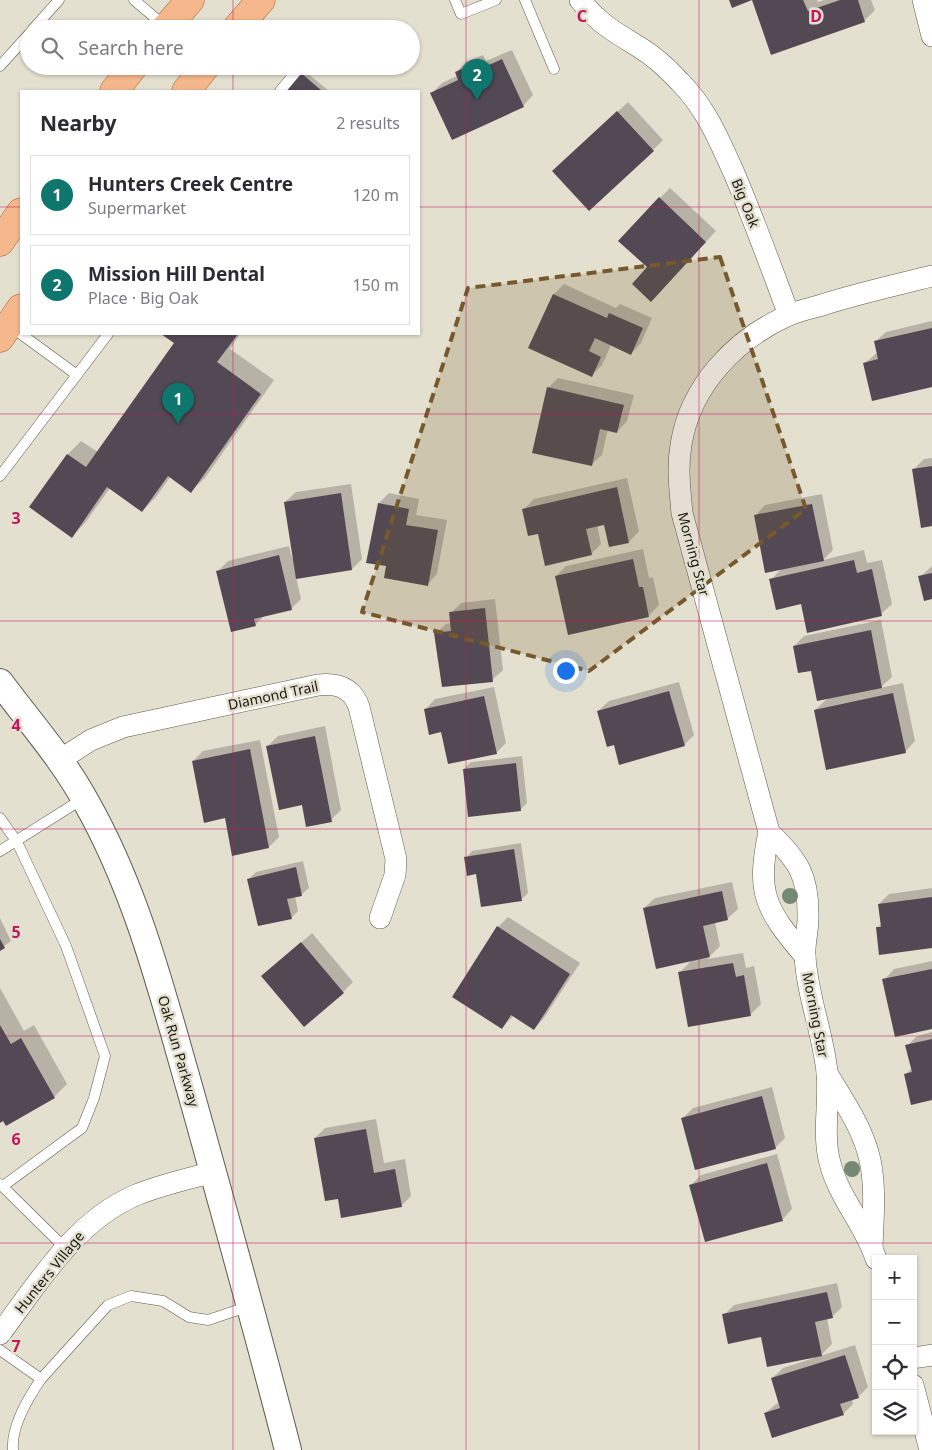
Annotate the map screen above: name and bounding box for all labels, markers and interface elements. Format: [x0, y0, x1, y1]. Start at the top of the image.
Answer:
text: C [577, 5, 587, 27]
text: D [810, 5, 822, 27]
search box [20, 20, 420, 75]
icon: search [38, 34, 66, 62]
text: Search here [78, 35, 184, 61]
pin: 2 [461, 59, 493, 100]
text: Nearby [40, 109, 116, 137]
text: 2 results [336, 112, 400, 134]
text: Hunters Creek Centre [88, 171, 293, 197]
street label: Big Oak [728, 176, 765, 231]
text: 1 [52, 184, 62, 206]
text: 120 m [352, 184, 399, 206]
text: Supermarket [88, 197, 186, 219]
text: Mission Hill Dental [88, 261, 265, 287]
text: 2 [52, 274, 62, 296]
text: 150 m [352, 274, 399, 296]
text: Place · Big Oak [88, 287, 199, 309]
pin: 1 [162, 383, 194, 424]
text: 3 [11, 507, 21, 529]
street label: Morning Star [674, 510, 714, 598]
your location [553, 658, 579, 684]
street label: Diamond Trail [226, 676, 320, 714]
text: 4 [11, 714, 21, 736]
text: 5 [11, 921, 21, 943]
street label: Morning Star [798, 971, 834, 1059]
street label: Oak Run Parkway [154, 993, 204, 1110]
text: 6 [11, 1128, 21, 1150]
street label: Hunters Village [10, 1227, 88, 1317]
map controls [872, 1255, 917, 1435]
button: + [872, 1255, 917, 1300]
button: − [872, 1300, 917, 1345]
text: 7 [11, 1335, 21, 1357]
button: locate [872, 1345, 917, 1390]
button: layers [872, 1390, 917, 1435]

